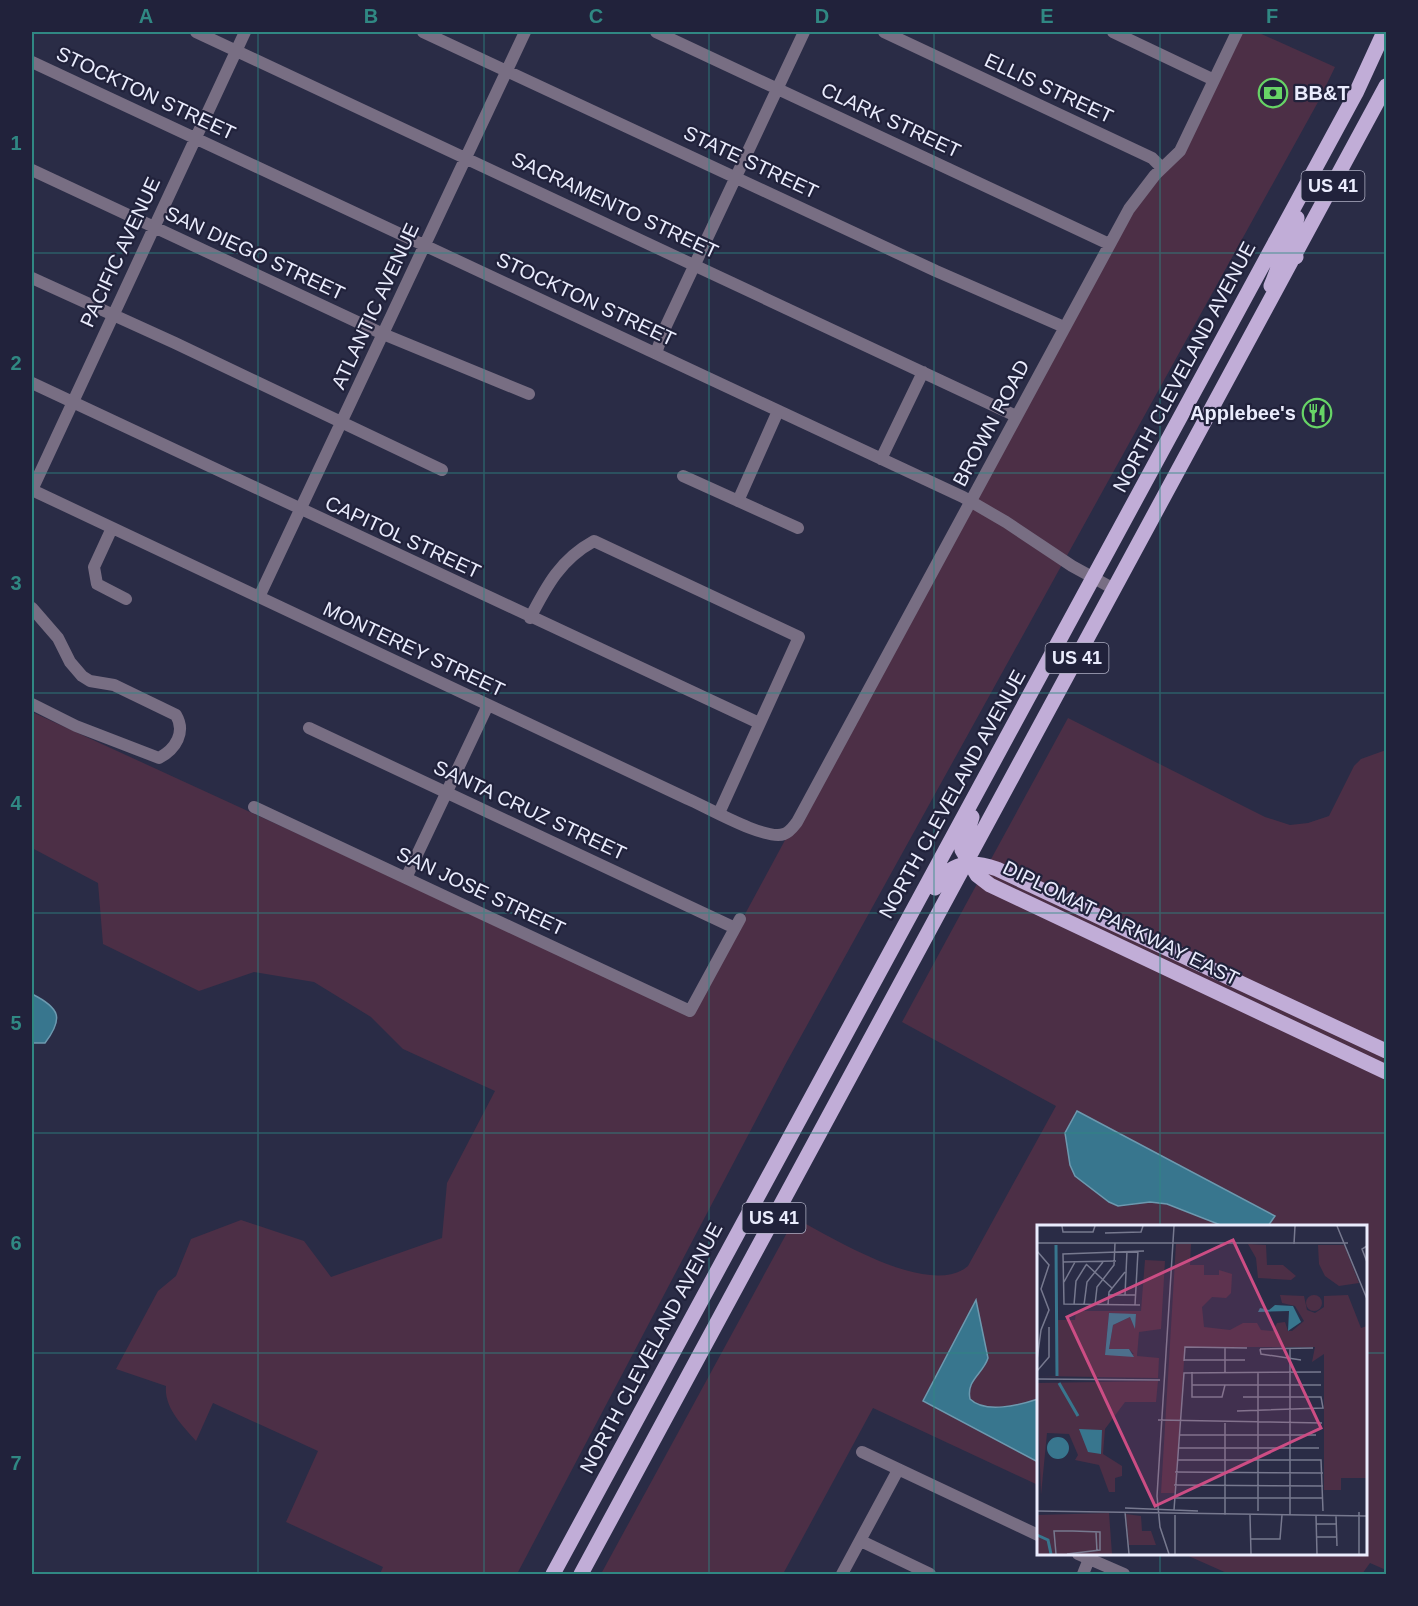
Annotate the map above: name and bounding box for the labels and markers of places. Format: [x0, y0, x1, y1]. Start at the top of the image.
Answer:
bank icon: BB&T [1257, 77, 1289, 109]
place label: BB&T [1294, 82, 1350, 104]
restaurant icon: Applebee's [1301, 397, 1333, 429]
place label: Applebee's [1190, 402, 1296, 424]

